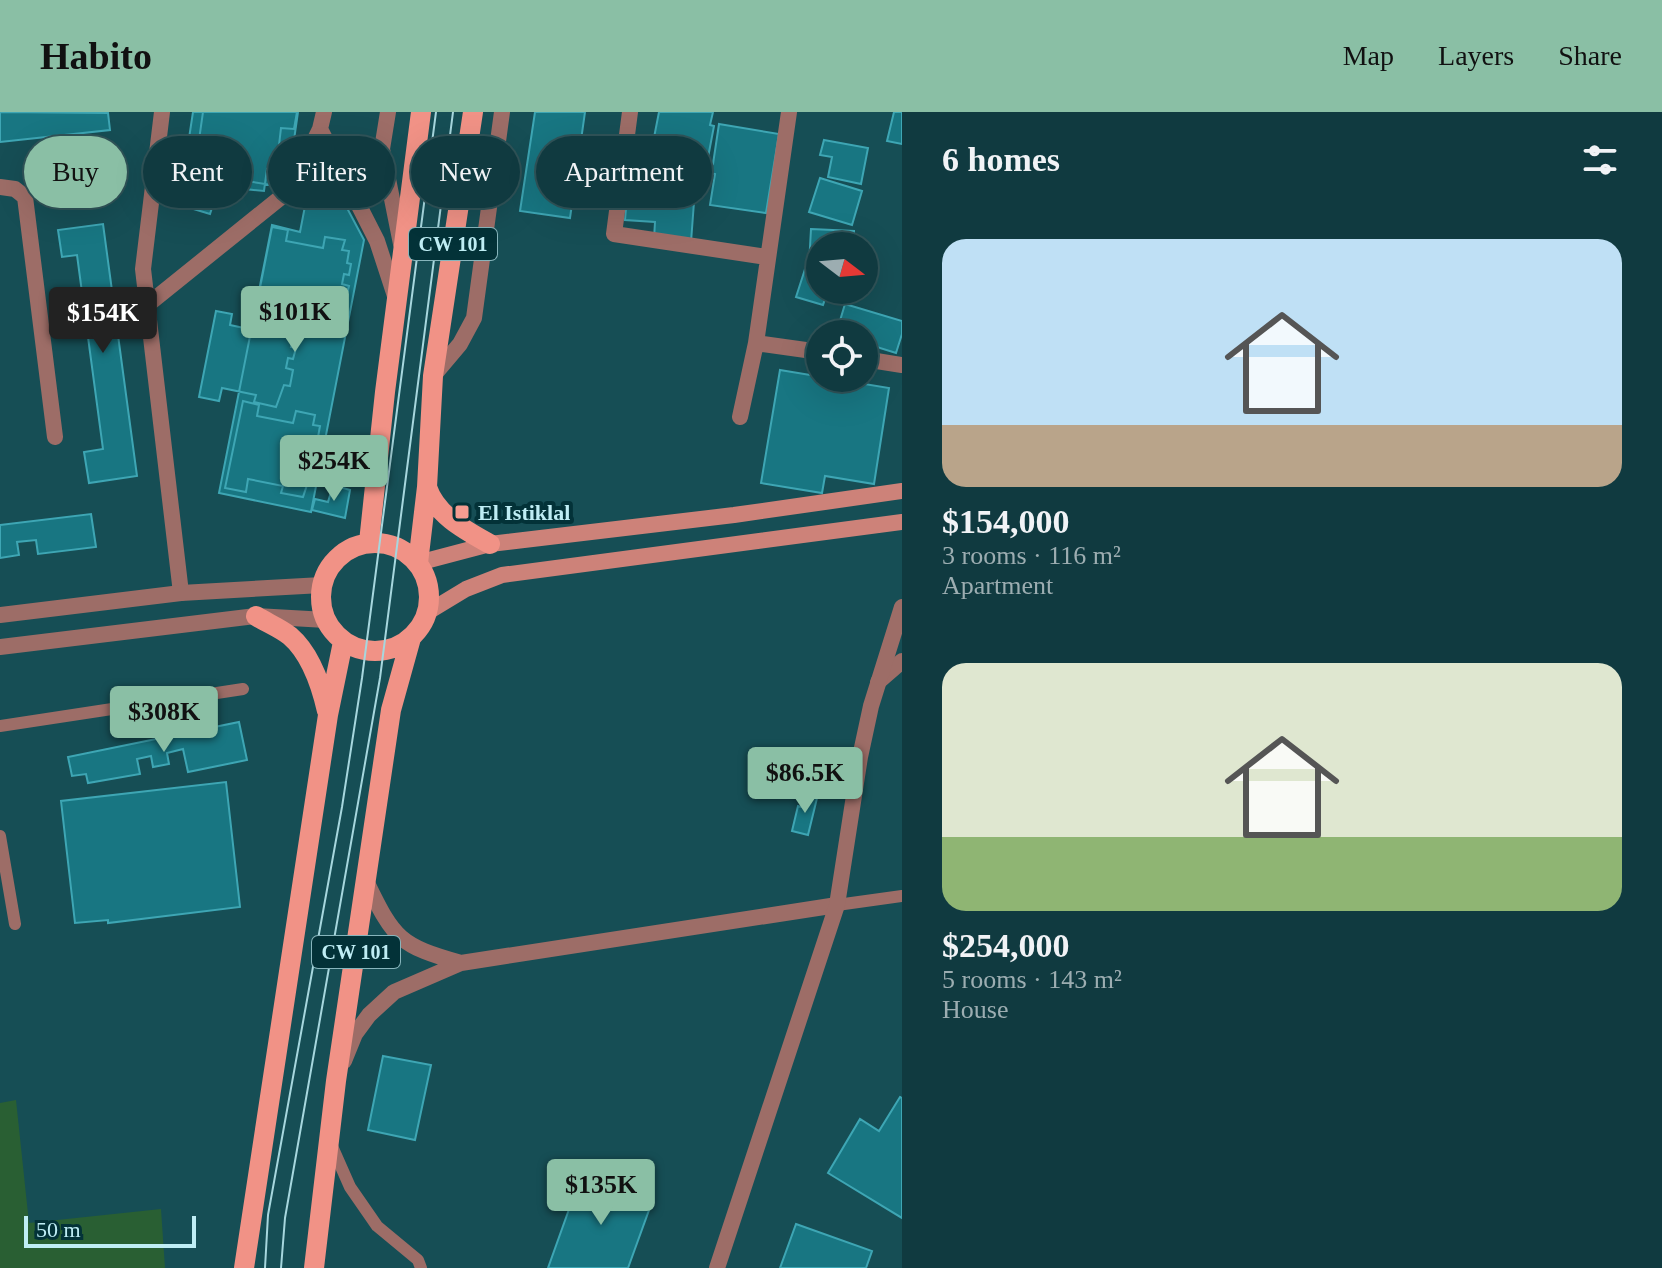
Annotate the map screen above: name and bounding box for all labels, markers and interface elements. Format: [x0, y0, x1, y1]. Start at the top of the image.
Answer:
text: Habito [40, 35, 152, 77]
text: Map [1343, 40, 1394, 71]
text: Layers [1438, 40, 1514, 71]
text: Share [1558, 40, 1622, 71]
chip: Buy [24, 136, 127, 208]
chip: Rent [143, 136, 252, 208]
chip: Filters [268, 136, 395, 208]
chip: New [411, 136, 520, 208]
chip: Apartment [536, 136, 712, 208]
icon: filters [1578, 138, 1622, 182]
text: 6 homes [942, 141, 1060, 178]
road number: CW 101 [409, 228, 497, 260]
north arrow [806, 232, 878, 304]
map controls [806, 232, 878, 392]
pin: $101K [239, 286, 351, 354]
pin: $154K [47, 287, 159, 355]
icon: home [1210, 291, 1354, 435]
text: $101K [259, 297, 331, 326]
text: $154K [67, 298, 139, 327]
button: locate [806, 320, 878, 392]
pin: $254K [278, 435, 390, 503]
text: $254K [298, 446, 370, 475]
place label: El Istiklal [478, 500, 570, 525]
marker: El Istiklal [453, 503, 471, 521]
text: $154,000 [942, 503, 1070, 540]
text: 3 rooms · 116 m² [942, 541, 1121, 570]
text: Apartment [942, 571, 1053, 600]
pin: $308K [108, 686, 220, 754]
text: $308K [128, 697, 200, 726]
icon: home [1210, 715, 1354, 859]
pin: $86.5K [740, 747, 870, 815]
text: $86.5K [766, 758, 844, 787]
text: $254,000 [942, 927, 1070, 964]
road number: CW 101 [312, 936, 400, 968]
text: 5 rooms · 143 m² [942, 965, 1122, 994]
text: House [942, 995, 1008, 1024]
pin: $135K [545, 1159, 657, 1227]
text: $135K [565, 1170, 637, 1199]
scale bar [24, 1212, 196, 1248]
text: 50 m [36, 1217, 81, 1242]

